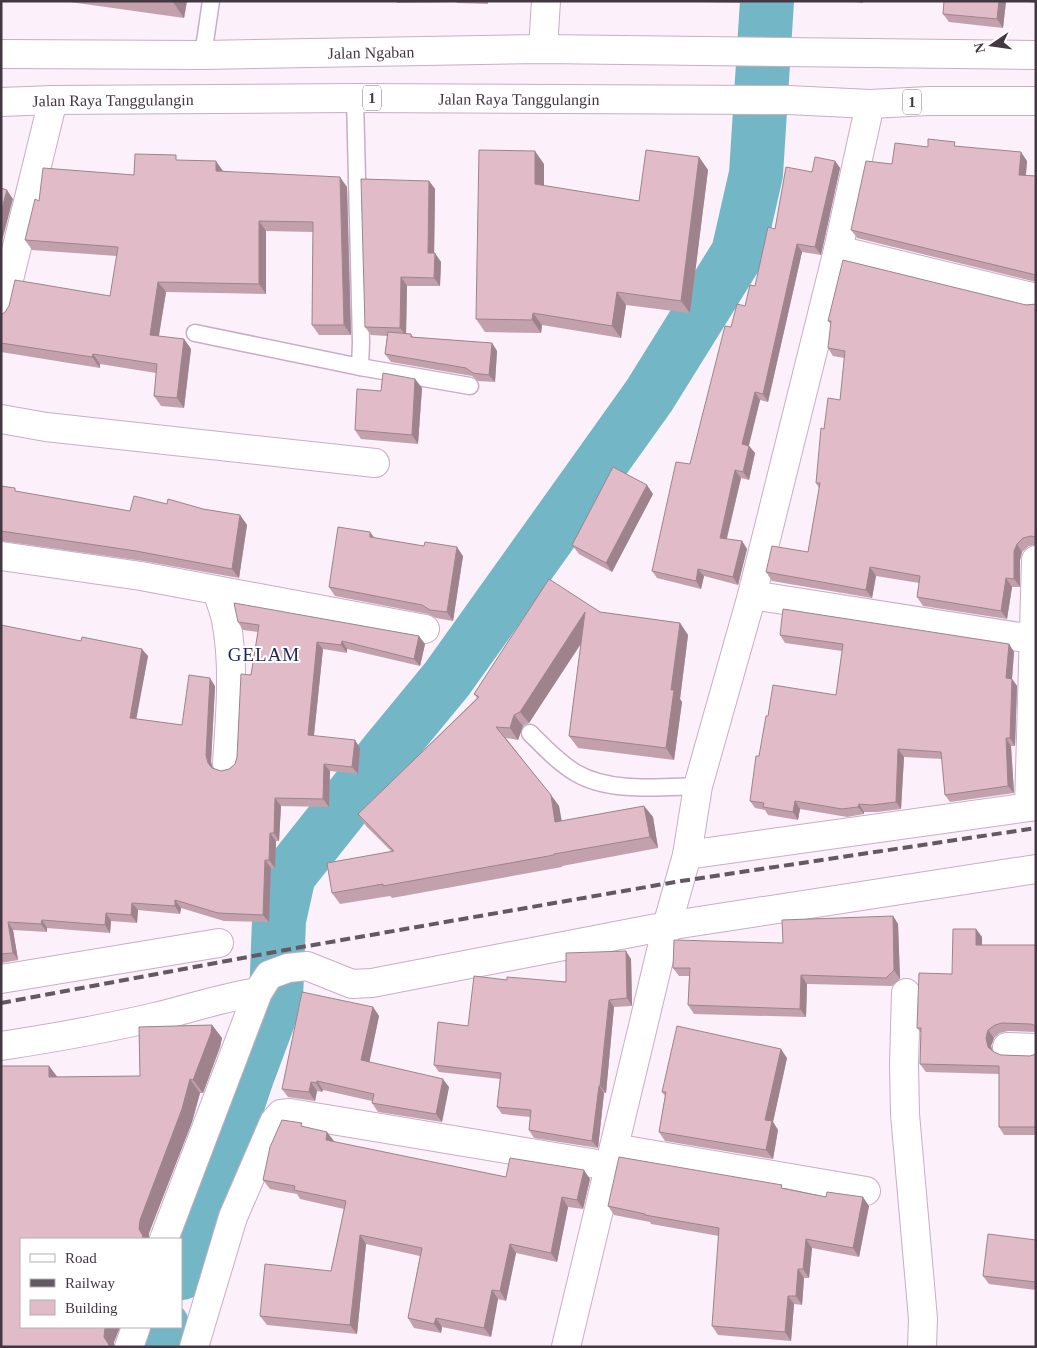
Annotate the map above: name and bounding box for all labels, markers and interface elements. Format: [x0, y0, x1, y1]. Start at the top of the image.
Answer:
north arrow [967, 20, 1017, 70]
text: N [971, 41, 988, 54]
street label: Jalan Ngaban [327, 43, 414, 62]
road number: 1 [363, 86, 381, 110]
street label: Jalan Raya Tanggulangin [438, 90, 600, 109]
road number: 1 [903, 90, 921, 114]
street label: Jalan Raya Tanggulangin [32, 91, 194, 110]
district label: GELAM [228, 644, 300, 665]
legend [20, 1238, 182, 1328]
text: Road [65, 1250, 97, 1266]
text: Railway [65, 1275, 115, 1291]
text: Building [65, 1300, 118, 1316]

